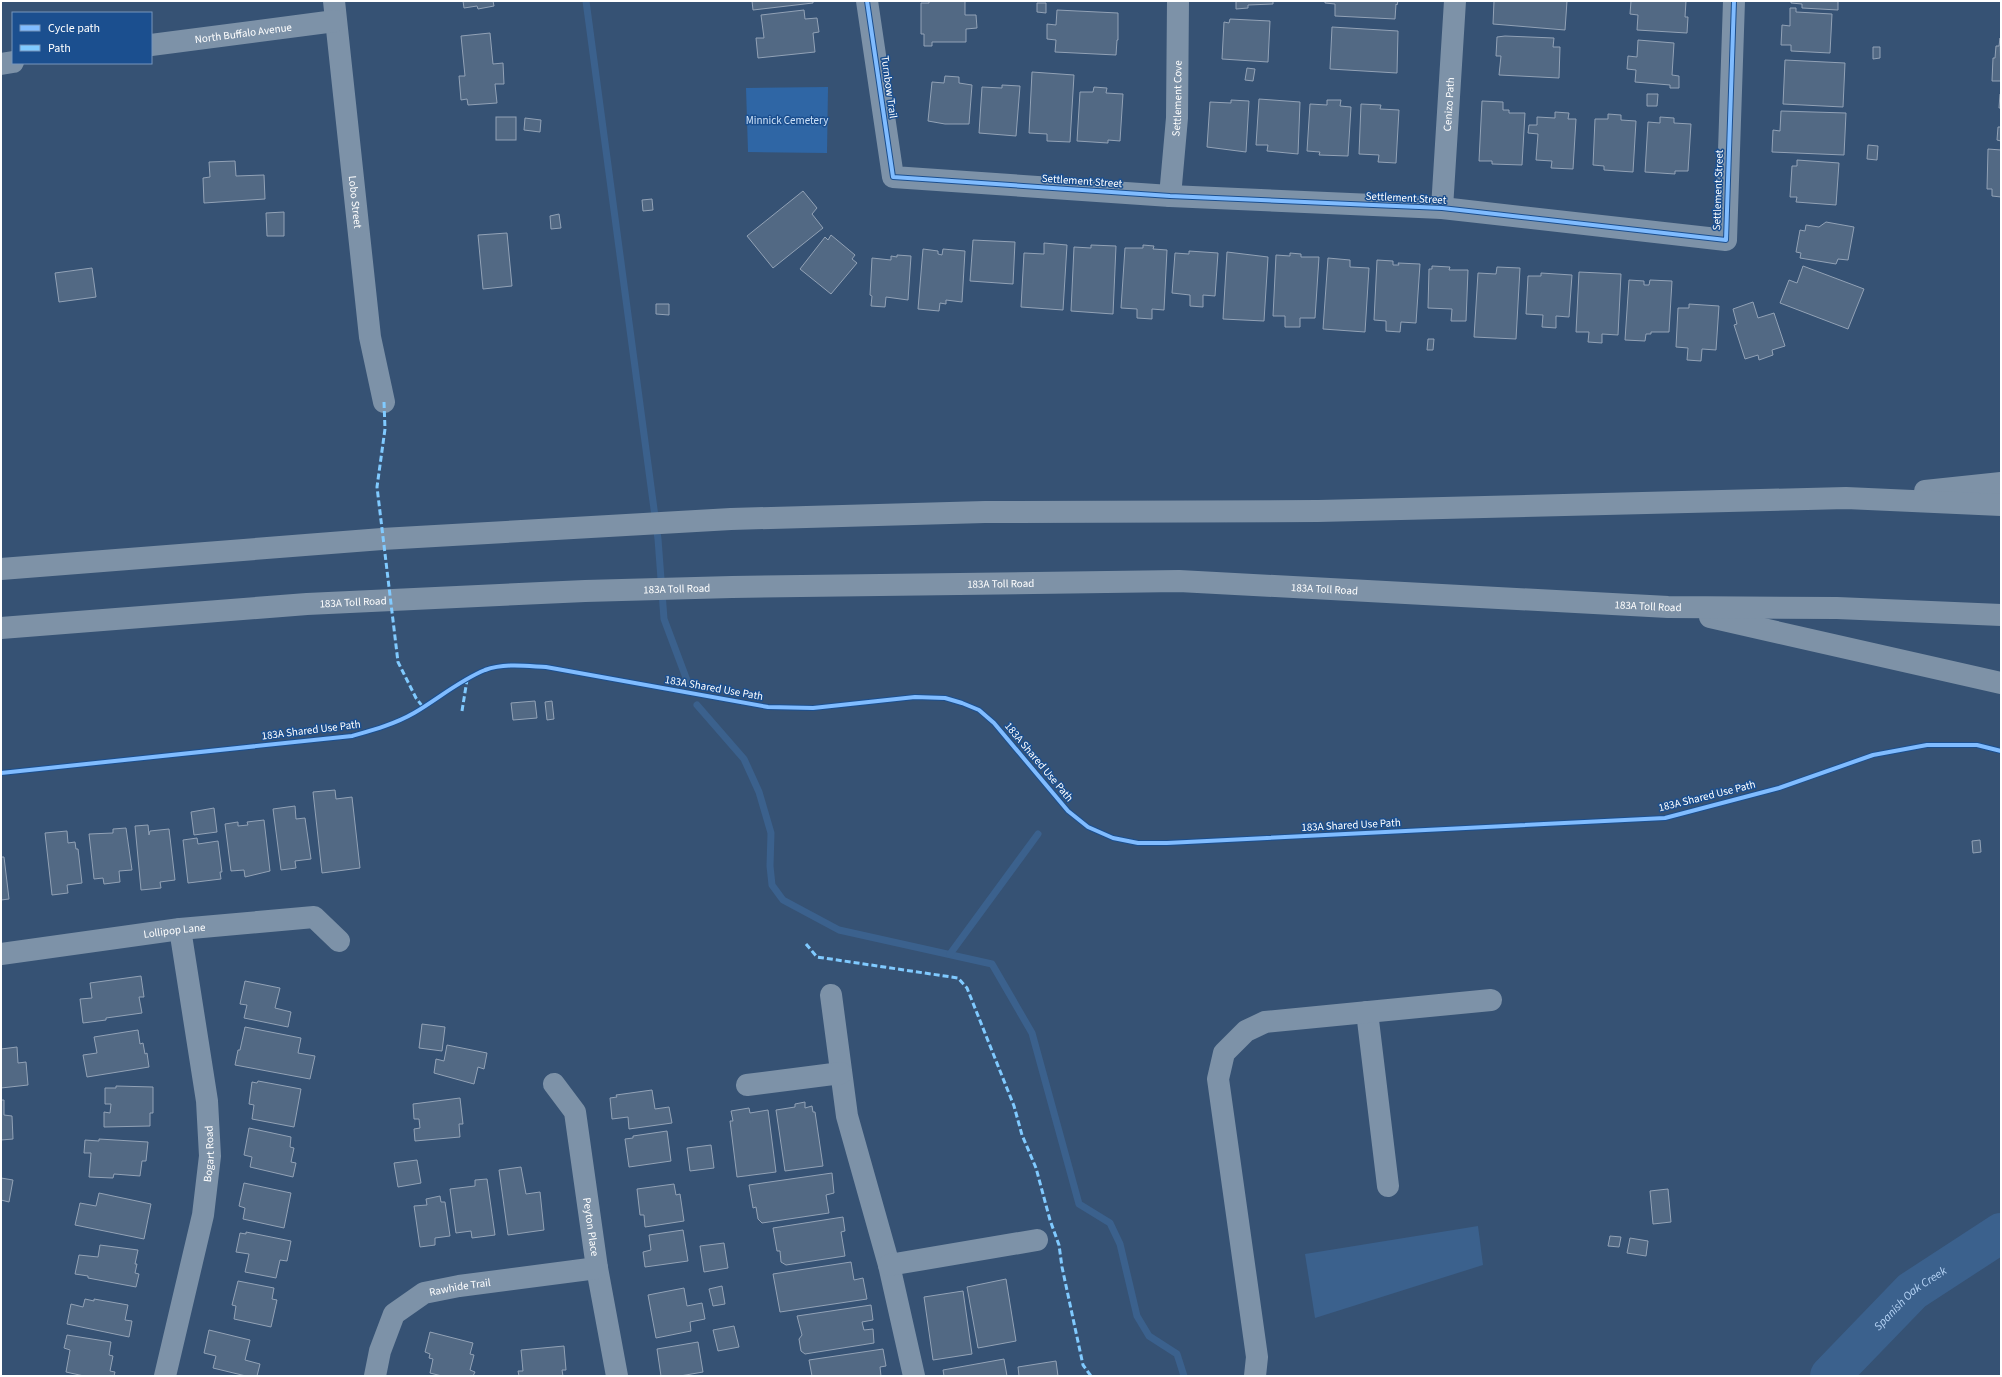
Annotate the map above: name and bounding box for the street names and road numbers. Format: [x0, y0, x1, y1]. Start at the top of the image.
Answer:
street label: North Buffalo Avenue [194, 19, 293, 47]
street label: Turnbow Trail [877, 55, 901, 120]
street label: Settlement Cove [1168, 60, 1185, 137]
street label: Cenizo Path [1439, 77, 1458, 132]
street label: Settlement Street [1709, 149, 1727, 231]
street label: Settlement Street [1041, 171, 1123, 191]
street label: Lobo Street [345, 175, 366, 229]
street label: Settlement Street [1365, 188, 1447, 208]
street label: 183A Toll Road [967, 575, 1034, 591]
street label: 183A Toll Road [1291, 579, 1358, 598]
street label: 183A Toll Road [643, 580, 711, 597]
street label: 183A Toll Road [319, 593, 387, 611]
street label: 183A Toll Road [1614, 597, 1682, 615]
street label: 183A Shared Use Path [664, 672, 764, 704]
street label: 183A Shared Use Path [261, 716, 361, 744]
street label: 183A Shared Use Path [1001, 719, 1077, 805]
street label: 183A Shared Use Path [1657, 777, 1757, 815]
street label: 183A Shared Use Path [1301, 815, 1401, 835]
street label: Lollipop Lane [142, 919, 207, 942]
street label: Bogart Road [199, 1125, 218, 1183]
street label: Peyton Place [580, 1196, 603, 1258]
street label: Rawhide Trail [428, 1274, 492, 1299]

